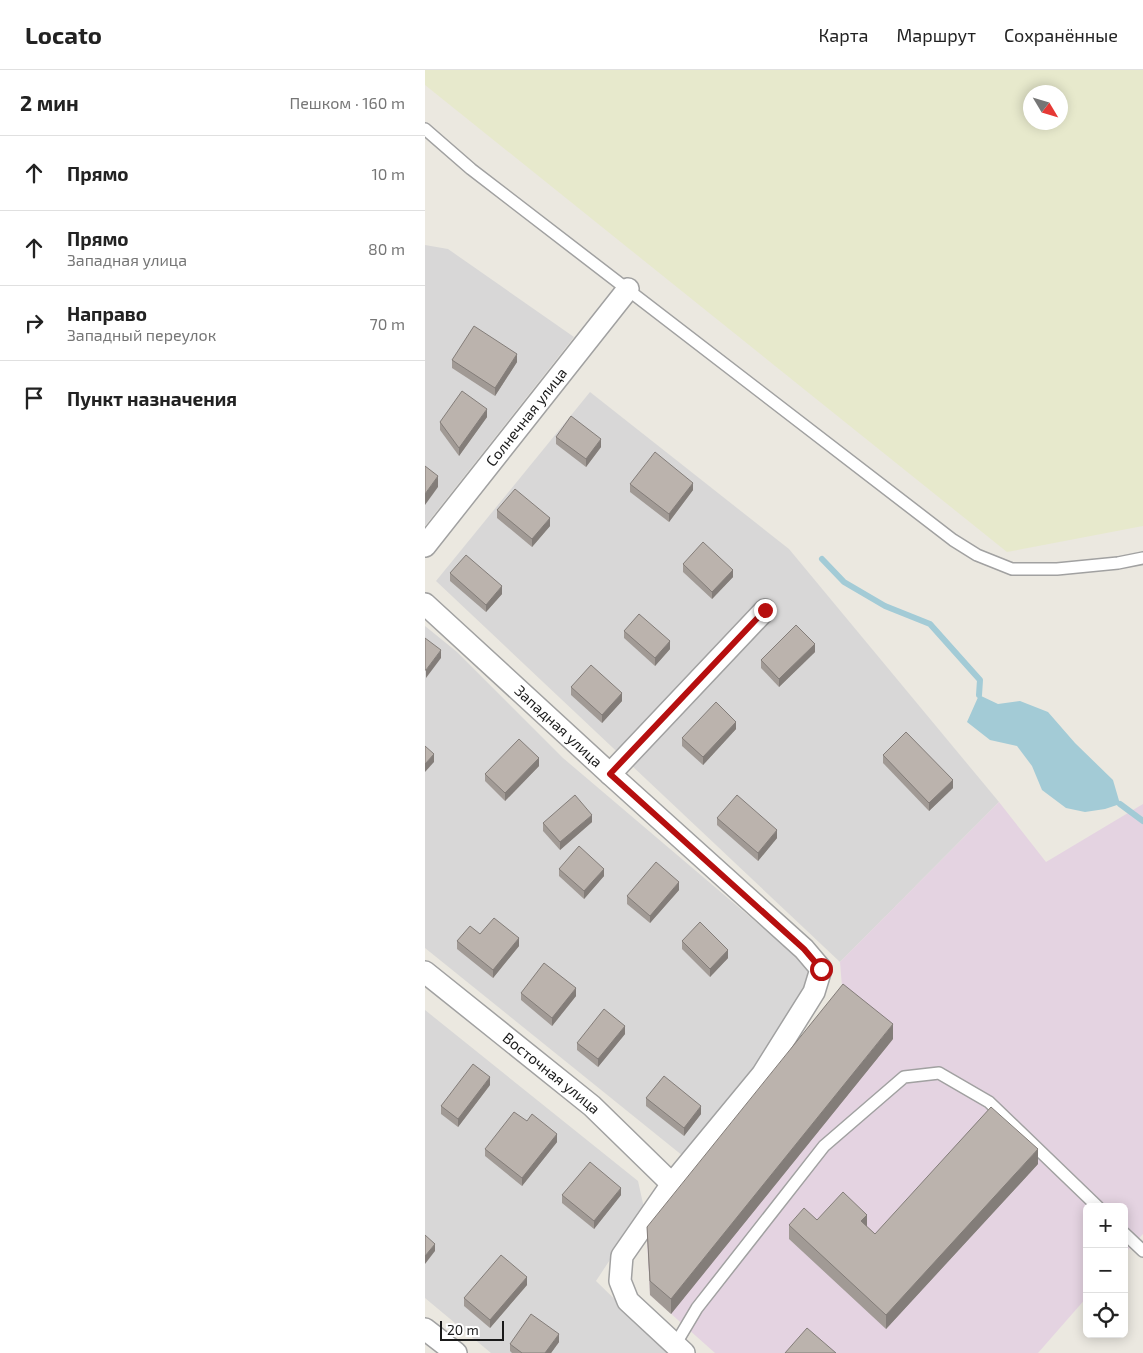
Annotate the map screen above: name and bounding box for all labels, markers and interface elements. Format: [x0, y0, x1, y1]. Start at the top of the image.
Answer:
text: Locato [25, 20, 102, 49]
text: Карта [818, 24, 868, 46]
text: Маршрут [896, 24, 976, 46]
text: Сохранённые [1004, 24, 1118, 46]
north arrow [1023, 85, 1068, 130]
text: 2 мин [20, 90, 79, 115]
text: Пешком · 160 m [289, 93, 405, 112]
icon: ahead [20, 159, 48, 187]
text: Прямо [67, 162, 129, 185]
text: 10 m [371, 164, 405, 183]
text: Прямо [67, 227, 129, 250]
icon: ahead [20, 234, 48, 262]
text: 80 m [368, 239, 405, 258]
text: Западная улица [67, 250, 187, 269]
text: Направо [67, 302, 147, 325]
icon: right [20, 309, 48, 337]
text: 70 m [370, 314, 405, 333]
text: Западный переулок [67, 325, 216, 344]
street label: Солнечная улица [481, 364, 570, 470]
icon: arrive [20, 384, 48, 412]
text: Пункт назначения [67, 387, 237, 410]
route end [754, 599, 777, 622]
street label: Западная улица [511, 681, 607, 771]
route start [810, 958, 833, 981]
street label: Восточная улица [500, 1028, 604, 1117]
map controls [1083, 1203, 1128, 1338]
button: + [1083, 1203, 1128, 1248]
button: − [1083, 1248, 1128, 1293]
button: locate [1083, 1293, 1128, 1338]
scale bar [440, 1318, 504, 1341]
text: 20 m [447, 1321, 479, 1338]

